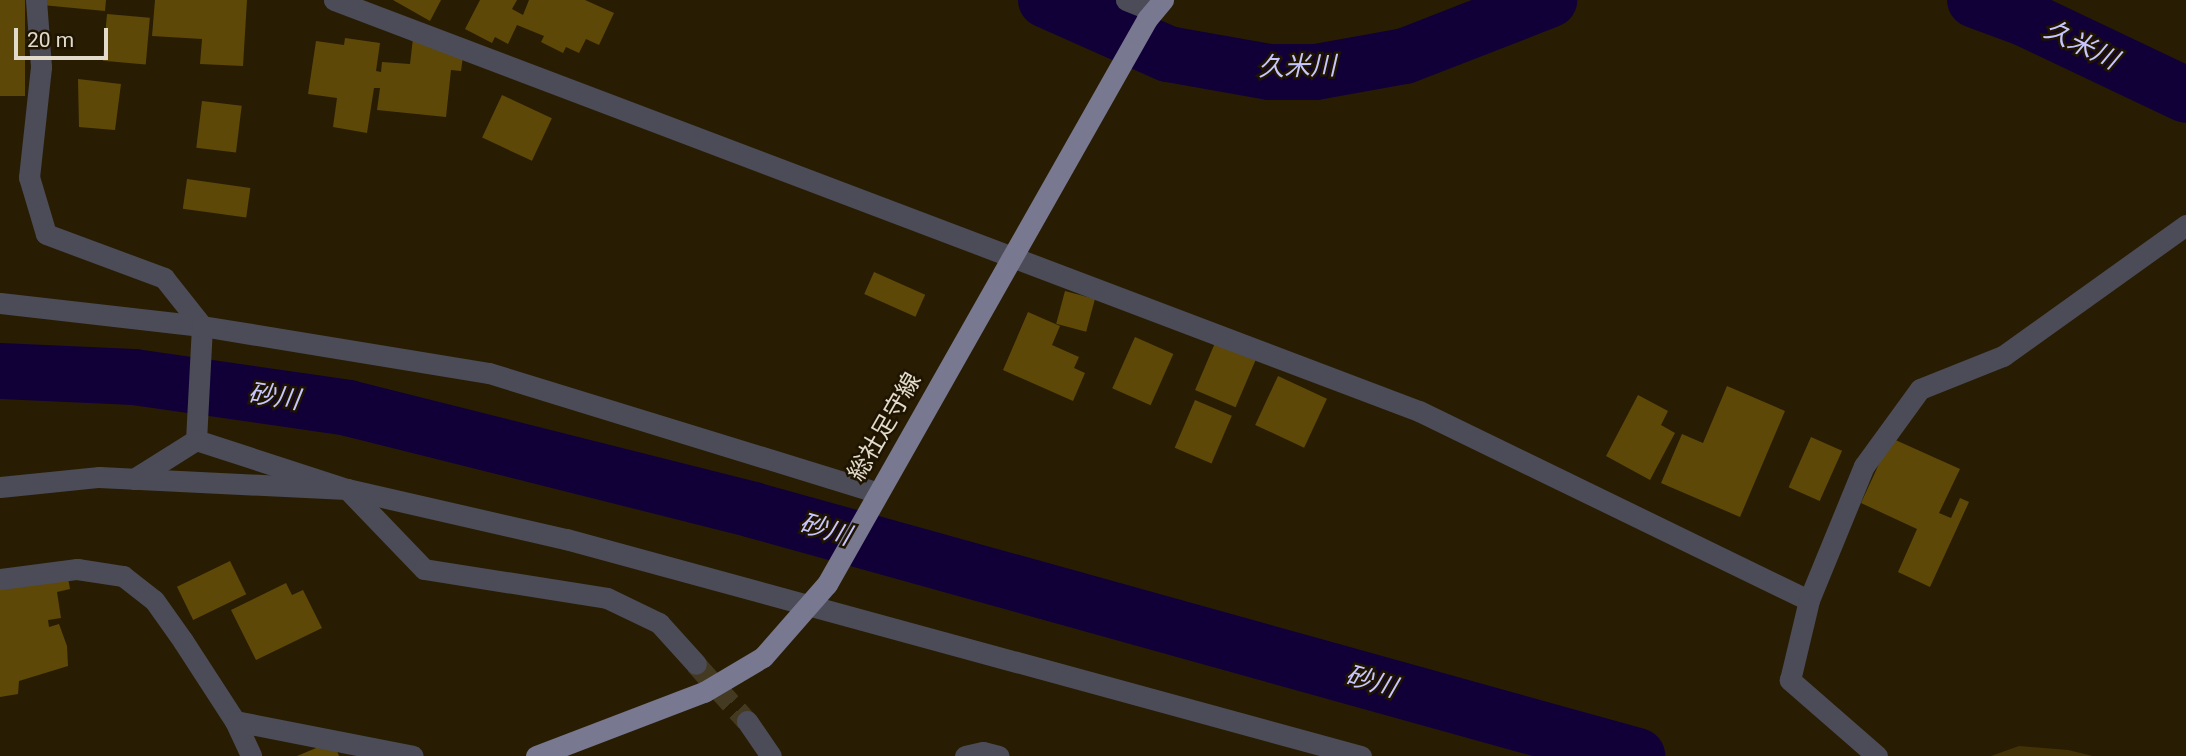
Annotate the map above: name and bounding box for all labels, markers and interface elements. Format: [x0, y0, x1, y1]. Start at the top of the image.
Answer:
scale bar [18, 14, 112, 58]
water label: 久米川 [2039, 14, 2123, 76]
text: 20 m [27, 28, 74, 52]
water label: 久米川 [1258, 51, 1336, 83]
street label: 総社足守線 [843, 368, 927, 486]
water label: 砂川 [246, 378, 302, 416]
water label: 砂川 [796, 508, 854, 552]
water label: 砂川 [1342, 660, 1400, 704]

